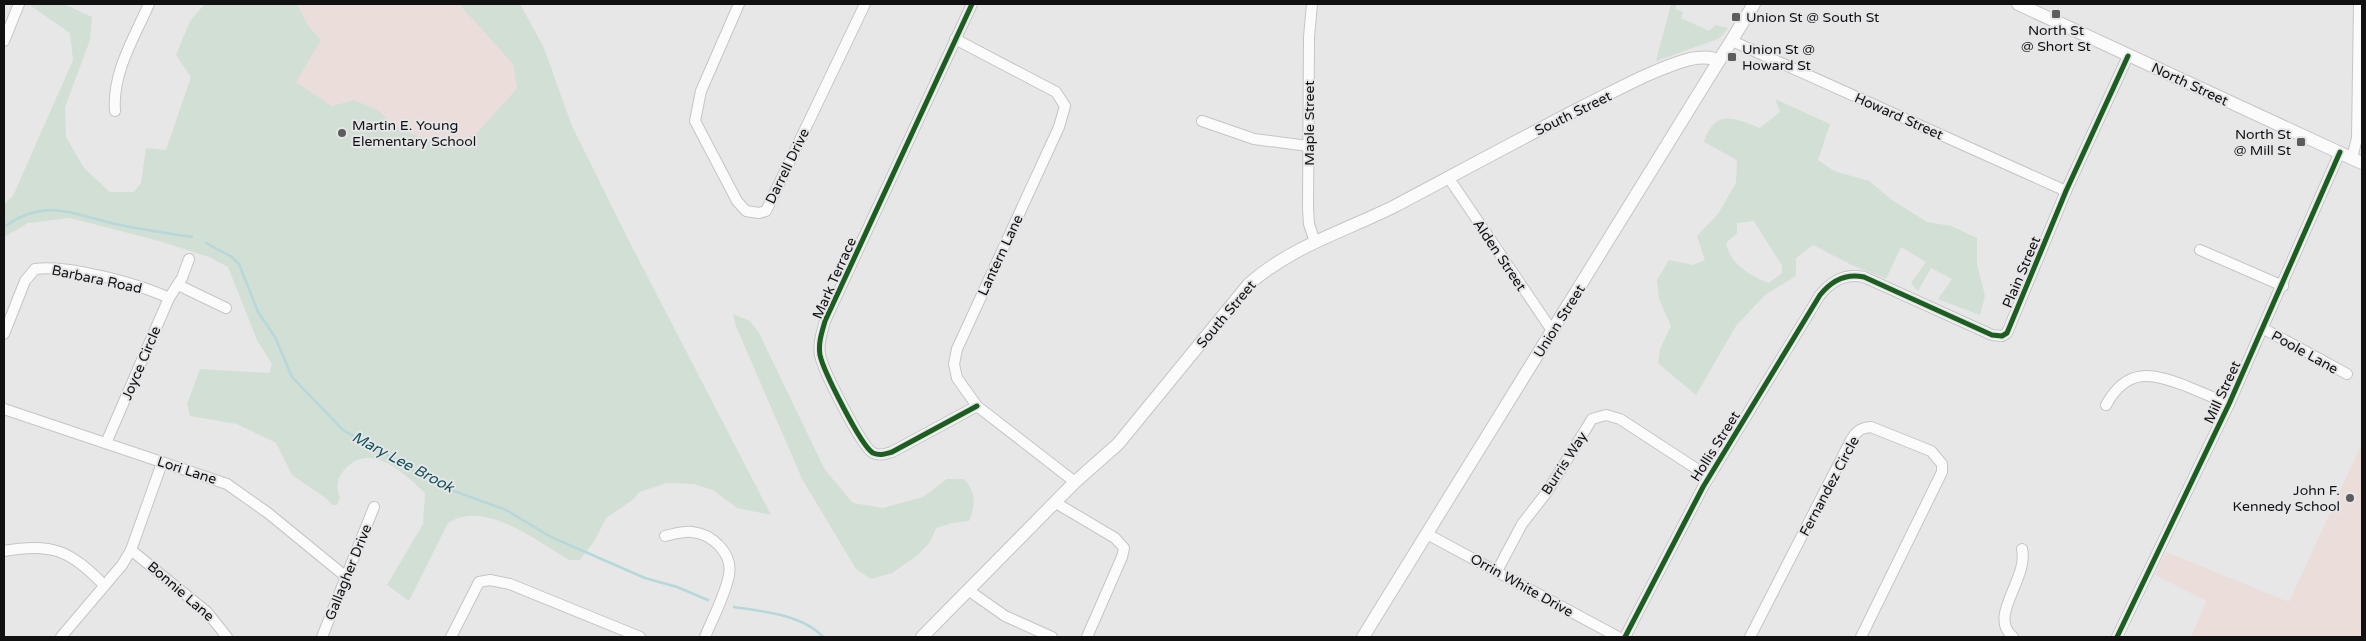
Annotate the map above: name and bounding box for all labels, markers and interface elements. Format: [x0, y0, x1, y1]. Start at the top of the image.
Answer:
marker: North St @ Short St [2050, 8, 2062, 20]
place label: Union St @ South St [1746, 9, 1880, 26]
marker: Union St @ South St [1730, 11, 1742, 23]
place label: North St @ Short St [2021, 22, 2092, 55]
place label: Union St @ Howard St [1742, 41, 1815, 74]
marker: Union St @ Howard St [1726, 51, 1738, 63]
street label: North Street [2149, 59, 2231, 110]
street label: Maple Street [1301, 80, 1318, 166]
street label: South Street [1532, 87, 1615, 139]
street label: Howard Street [1852, 89, 1946, 144]
place label: Martin E. Young Elementary School [352, 117, 476, 150]
street label: Darrell Drive [762, 126, 813, 207]
place label: North St @ Mill St [2234, 126, 2292, 159]
marker: Martin E. Young Elementary School [336, 127, 348, 139]
marker: North St @ Mill St [2295, 136, 2307, 148]
street label: Lantern Lane [974, 212, 1027, 298]
street label: Alden Street [1469, 216, 1530, 295]
street label: Plain Street [1999, 233, 2044, 311]
street label: Mark Terrace [809, 235, 860, 322]
street label: Barbara Road [50, 262, 144, 297]
street label: South Street [1193, 277, 1260, 352]
street label: Union Street [1530, 281, 1589, 361]
street label: Joyce Circle [118, 324, 165, 403]
street label: Poole Lane [2268, 327, 2341, 378]
street label: Mill Street [2200, 357, 2245, 426]
street label: Hollis Street [1687, 407, 1744, 485]
water label: Mary Lee Brook [349, 428, 458, 497]
street label: Burris Way [1538, 428, 1591, 498]
street label: Fernandez Circle [1796, 433, 1863, 539]
street label: Lori Lane [155, 453, 219, 488]
place label: John F. Kennedy School [2233, 482, 2340, 515]
marker: John F. Kennedy School [2344, 492, 2356, 504]
street label: Gallagher Drive [321, 522, 375, 623]
street label: Orrin White Drive [1467, 550, 1576, 621]
street label: Bonnie Lane [144, 558, 217, 625]

